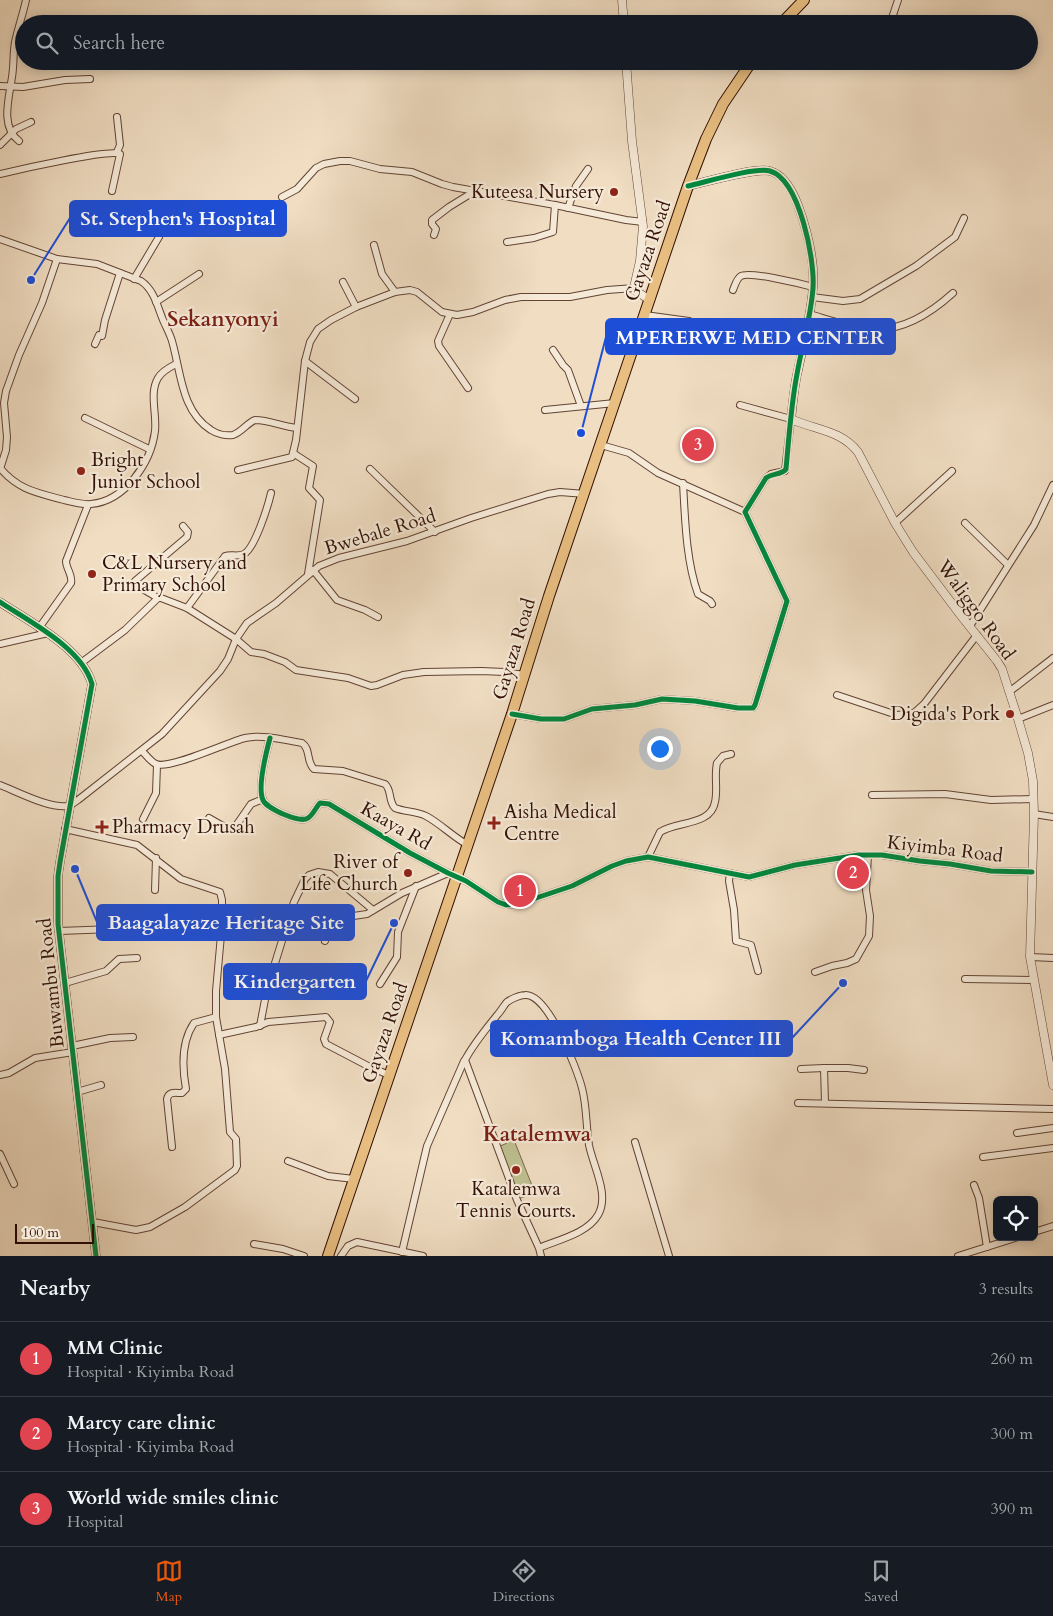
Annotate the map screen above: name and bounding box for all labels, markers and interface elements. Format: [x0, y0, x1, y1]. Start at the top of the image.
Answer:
search box [15, 15, 1038, 70]
icon: search [33, 29, 61, 57]
text: Search here [73, 30, 165, 56]
place label: Kuteesa Nursery [471, 179, 604, 205]
marker: Kuteesa Nursery [608, 186, 620, 198]
street label: Gayaza Road [619, 197, 677, 305]
callout: St. Stephen's Hospital [70, 201, 286, 236]
text: St. Stephen's Hospital [80, 205, 276, 232]
district label: Sekanyonyi [167, 305, 279, 334]
callout: MPERERWE MED CENTER [606, 319, 895, 354]
text: MPERERWE MED CENTER [616, 324, 885, 351]
pin: 3 [682, 426, 714, 464]
place label: Bright Junior School [88, 447, 200, 495]
marker: Bright Junior School [75, 465, 87, 477]
street label: Bwebale Road [321, 503, 439, 561]
place label: C&L Nursery and Primary School [102, 550, 247, 598]
street label: Waliggo Road [930, 554, 1021, 665]
marker: C&L Nursery and Primary School [86, 568, 98, 580]
street label: Gayaza Road [486, 595, 542, 703]
place label: Digida's Pork [891, 701, 1001, 727]
marker: Digida's Pork [1004, 708, 1016, 720]
your location [647, 736, 673, 762]
street label: Kaaya Rd [356, 795, 436, 857]
place label: Aisha Medical Centre [504, 799, 617, 847]
place label: Pharmacy Drusah [112, 814, 255, 840]
marker: Aisha Medical Centre [488, 817, 500, 829]
marker: Pharmacy Drusah [96, 821, 108, 833]
street label: Kiyimba Road [886, 829, 1004, 869]
place label: River of Life Church [300, 849, 401, 897]
pin: 2 [837, 854, 869, 892]
marker: River of Life Church [402, 867, 414, 879]
pin: 1 [504, 872, 536, 910]
callout: Baagalayaze Heritage Site [97, 905, 354, 940]
text: Baagalayaze Heritage Site [108, 909, 344, 936]
street label: Buwambu Road [31, 917, 71, 1049]
callout: Kindergarten [224, 964, 366, 999]
text: Kindergarten [234, 968, 356, 995]
street label: Gayaza Road [356, 979, 414, 1087]
callout: Komamboga Health Center III [491, 1021, 792, 1056]
text: Komamboga Health Center III [501, 1025, 781, 1052]
district label: Katalemwa [483, 1120, 592, 1149]
marker: Katalemwa Tennis Courts. [510, 1164, 522, 1176]
place label: Katalemwa Tennis Courts. [456, 1176, 576, 1224]
map controls [993, 1196, 1038, 1241]
button: locate [993, 1196, 1038, 1241]
scale bar [15, 1221, 94, 1244]
text: 100 m [22, 1223, 59, 1242]
text: Nearby [20, 1274, 91, 1303]
text: 3 results [979, 1278, 1033, 1300]
text: MM Clinic [67, 1335, 163, 1361]
text: 1 [32, 1348, 40, 1370]
text: 260 m [991, 1348, 1033, 1370]
text: Hospital · Kiyimba Road [67, 1361, 234, 1383]
text: Marcy care clinic [67, 1410, 216, 1436]
text: 2 [32, 1423, 40, 1445]
text: 300 m [991, 1423, 1033, 1445]
text: Hospital · Kiyimba Road [67, 1436, 234, 1458]
text: World wide smiles clinic [67, 1485, 279, 1511]
text: 3 [32, 1498, 40, 1520]
text: 390 m [991, 1498, 1033, 1520]
text: Hospital [67, 1511, 123, 1533]
tab: Map [155, 1557, 183, 1606]
tab: Directions [493, 1557, 554, 1606]
tab: Saved [864, 1557, 898, 1606]

